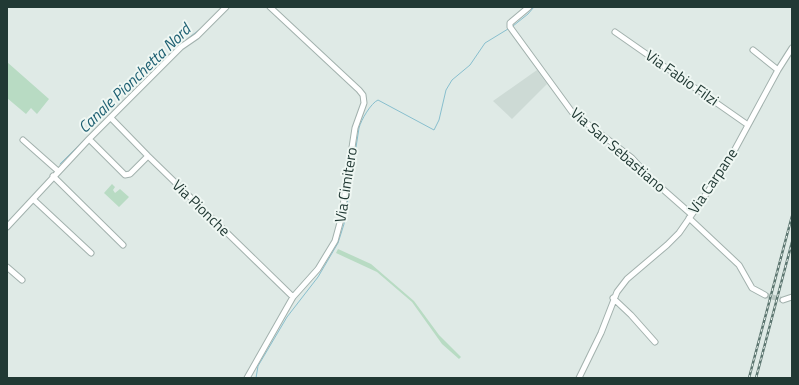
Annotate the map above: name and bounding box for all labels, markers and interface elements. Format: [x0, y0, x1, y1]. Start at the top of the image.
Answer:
water label: Canale Pionchetta Nord [72, 16, 197, 138]
street label: Via Fabio Filzi [641, 44, 724, 111]
street label: Via San Sebastiano [566, 102, 671, 198]
street label: Via Carpane [682, 143, 743, 218]
street label: Via Cimitero [328, 146, 363, 224]
street label: Via Pionche [167, 174, 236, 241]

